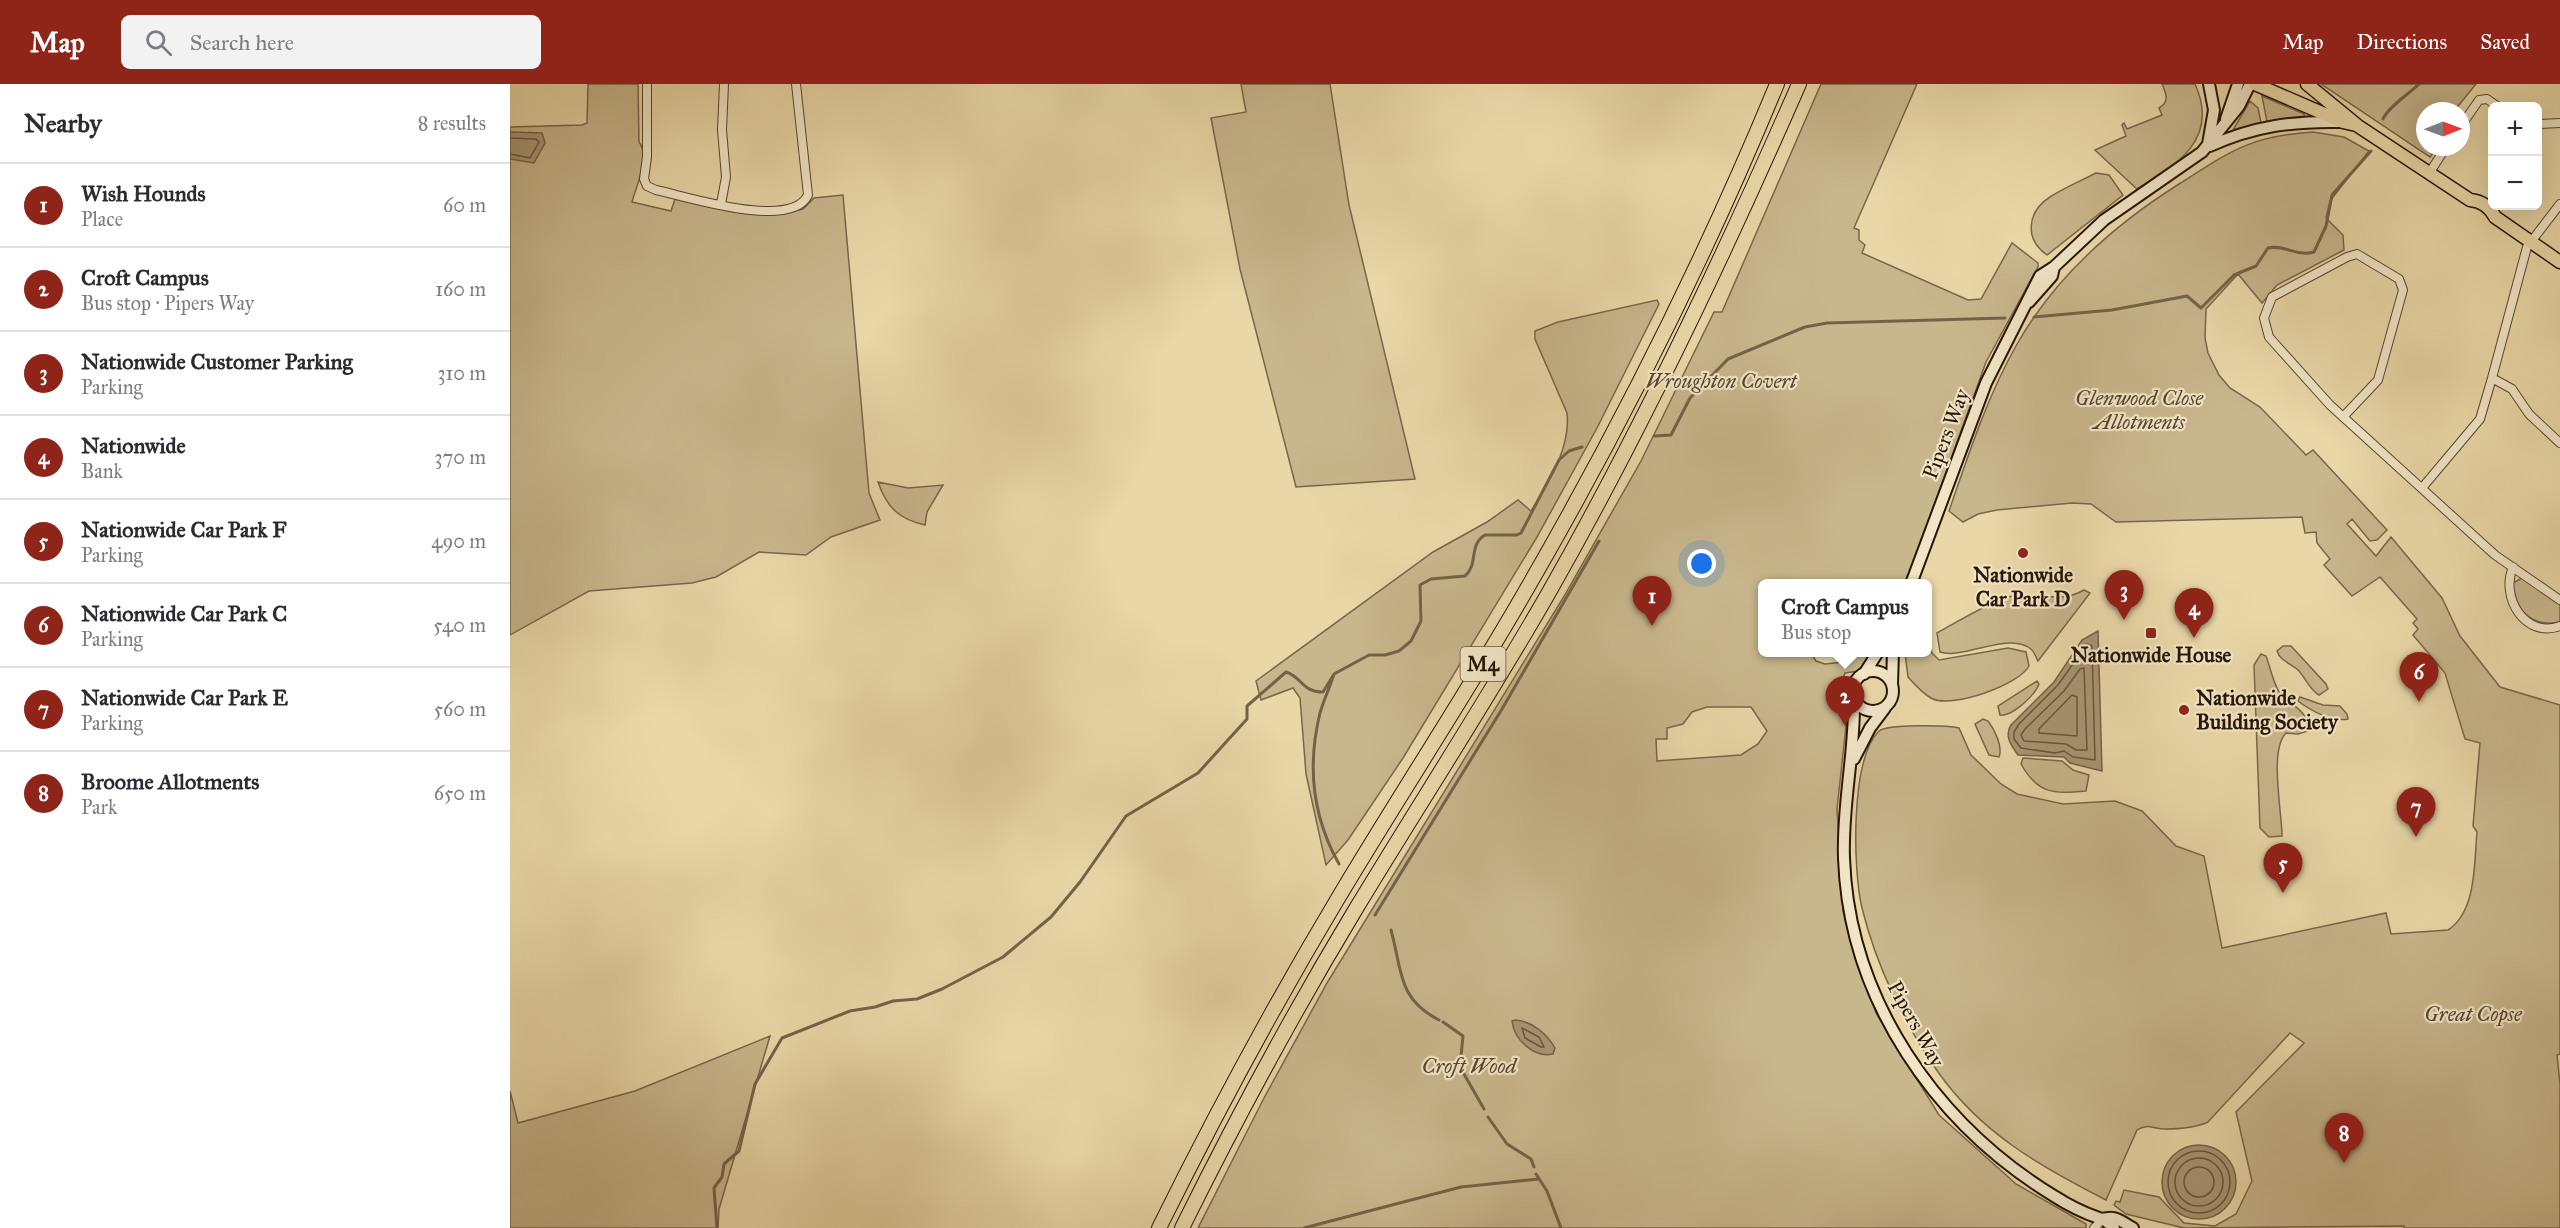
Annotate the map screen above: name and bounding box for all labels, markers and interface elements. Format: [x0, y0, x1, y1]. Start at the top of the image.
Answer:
search box [121, 15, 541, 69]
text: Map [30, 25, 85, 60]
icon: search [142, 26, 175, 59]
text: Search here [190, 29, 294, 56]
text: Map [2283, 29, 2324, 55]
text: Directions [2357, 29, 2447, 55]
text: Saved [2480, 29, 2530, 55]
north arrow [2416, 102, 2470, 156]
map controls [2488, 102, 2542, 210]
button: + [2488, 102, 2542, 156]
text: Nearby [24, 107, 102, 139]
text: 8 results [418, 111, 486, 135]
button: − [2488, 156, 2542, 210]
text: Wish Hounds [81, 180, 206, 207]
text: 1 [40, 193, 47, 217]
text: 60 m [443, 193, 486, 217]
text: Place [81, 207, 123, 231]
text: Croft Campus [81, 264, 209, 291]
text: 2 [39, 277, 48, 301]
text: 160 m [435, 277, 486, 301]
text: Bus stop · Pipers Way [81, 291, 254, 315]
text: Nationwide Customer Parking [81, 348, 353, 375]
text: 3 [40, 361, 48, 385]
text: 310 m [437, 361, 486, 385]
park label: Wroughton Covert [1645, 368, 1798, 394]
text: Parking [81, 375, 143, 399]
street label: Pipers Way [1917, 384, 1975, 483]
park label: Glenwood Close Allotments [2075, 385, 2204, 435]
text: Nationwide [81, 432, 186, 459]
text: 4 [38, 445, 49, 469]
text: 370 m [435, 445, 486, 469]
text: Bank [81, 459, 123, 483]
text: Nationwide Car Park F [81, 516, 287, 543]
text: 5 [39, 529, 48, 553]
text: 490 m [431, 529, 486, 553]
text: Parking [81, 543, 143, 567]
marker: Nationwide Car Park D [2016, 546, 2030, 560]
your location [1687, 549, 1716, 578]
place label: Nationwide Car Park D [1973, 562, 2073, 612]
pin: 3 [2104, 570, 2144, 620]
pin: 1 [1632, 576, 1672, 626]
popup [1758, 579, 1932, 657]
pin: 4 [2174, 588, 2214, 638]
text: Croft Campus [1781, 593, 1909, 620]
text: Nationwide Car Park C [81, 600, 287, 627]
text: 6 [38, 613, 49, 637]
text: 540 m [433, 613, 486, 637]
text: Bus stop [1781, 620, 1851, 644]
marker: Nationwide House [2144, 626, 2158, 640]
text: Parking [81, 627, 143, 651]
place label: Nationwide House [2071, 642, 2232, 668]
road number: M4 [1460, 647, 1506, 681]
pin: 6 [2400, 652, 2438, 702]
pin: 2 [1826, 676, 1864, 726]
text: Nationwide Car Park E [81, 684, 288, 711]
place label: Nationwide Building Society [2196, 685, 2339, 735]
text: 7 [38, 697, 49, 721]
text: 560 m [434, 697, 486, 721]
marker: Nationwide Building Society [2177, 703, 2191, 717]
text: Parking [81, 711, 143, 735]
text: Broome Allotments [81, 768, 259, 795]
text: 8 [38, 781, 49, 805]
text: 650 m [434, 781, 486, 805]
pin: 7 [2396, 788, 2436, 837]
text: Park [81, 795, 117, 819]
pin: 5 [2264, 844, 2302, 893]
street label: Pipers Way [1882, 976, 1951, 1073]
park label: Great Copse [2424, 1001, 2523, 1027]
park label: Croft Wood [1422, 1053, 1518, 1079]
pin: 8 [2324, 1114, 2364, 1163]

